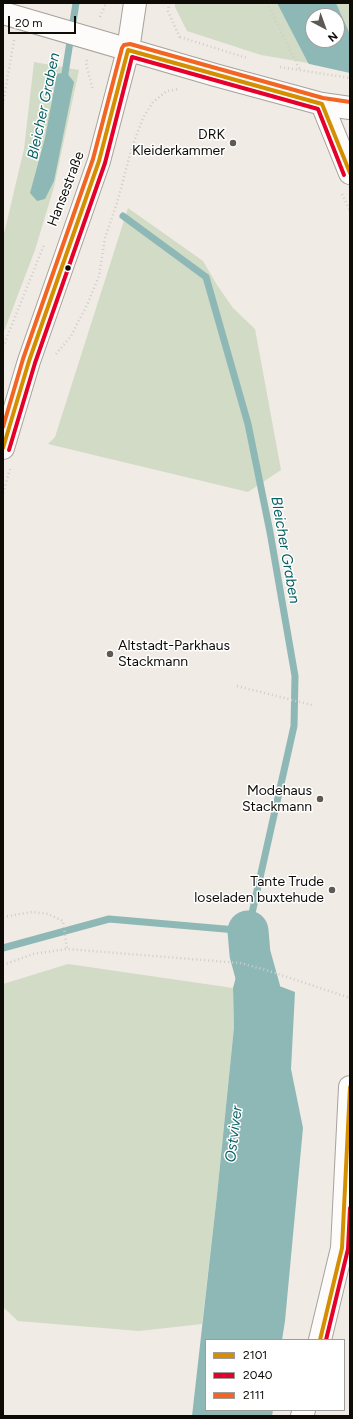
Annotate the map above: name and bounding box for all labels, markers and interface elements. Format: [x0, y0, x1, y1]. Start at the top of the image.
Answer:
scale bar [10, 8, 78, 34]
north arrow [305, 8, 345, 48]
text: 20 m [15, 16, 43, 30]
text: N [325, 29, 340, 44]
water label: Bleicher Graben [24, 51, 64, 161]
place label: DRK Kleiderkammer [132, 127, 225, 160]
marker: DRK Kleiderkammer [228, 138, 238, 148]
street label: Hansestraße [44, 149, 88, 229]
unlabelled marker [63, 263, 73, 273]
water label: Bleicher Graben [267, 495, 303, 605]
place label: Altstadt-Parkhaus Stackmann [118, 638, 230, 670]
marker: Altstadt-Parkhaus Stackmann [105, 649, 115, 659]
place label: Modehaus Stackmann [242, 783, 312, 816]
marker: Modehaus Stackmann [315, 794, 325, 804]
place label: Tante Trude loseladen buxtehude [194, 874, 324, 906]
marker: Tante Trude loseladen buxtehude [327, 885, 337, 895]
water label: Ostviver [222, 1105, 246, 1163]
legend [205, 1339, 345, 1411]
text: 2101 [243, 1348, 267, 1362]
text: 2040 [243, 1368, 273, 1382]
text: 2111 [243, 1388, 265, 1402]

